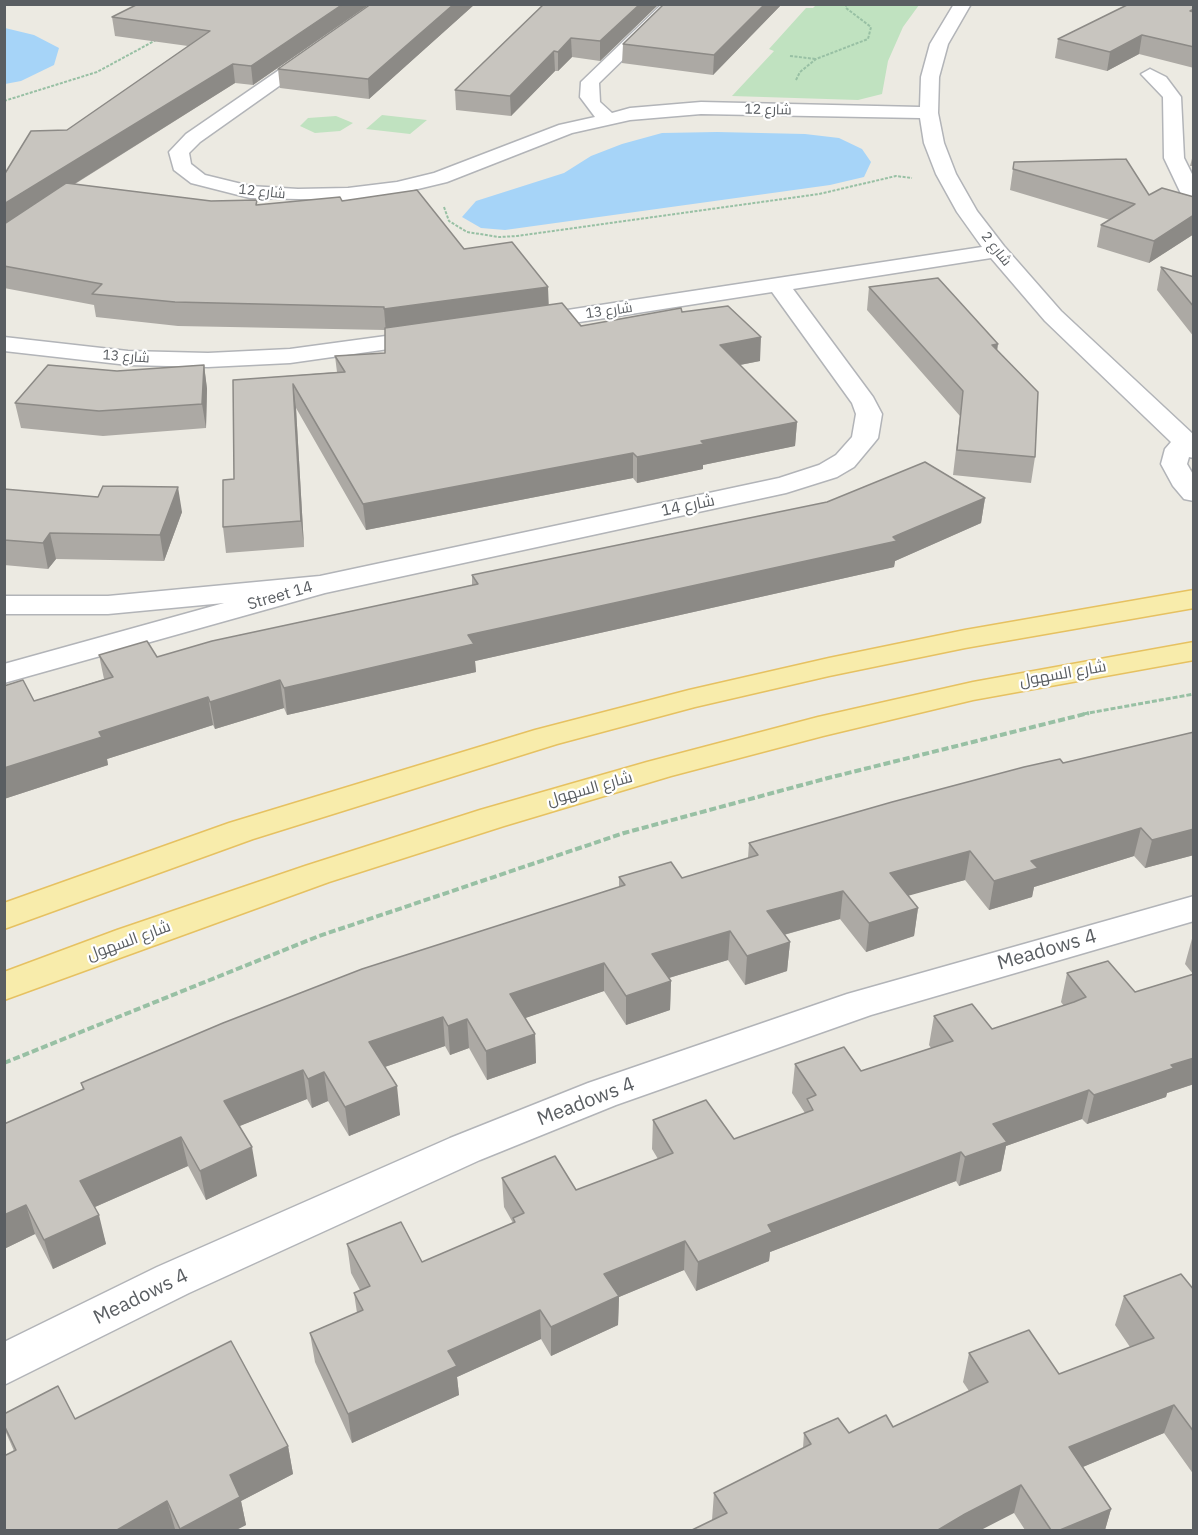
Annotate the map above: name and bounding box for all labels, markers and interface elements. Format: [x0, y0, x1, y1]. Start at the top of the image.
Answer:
street label: شارع 12 [744, 101, 792, 119]
street label: شارع 12 [238, 181, 286, 203]
street label: شارع 2 [977, 229, 1015, 269]
street label: شارع 13 [584, 299, 634, 323]
street label: شارع 13 [102, 347, 150, 367]
street label: شارع 14 [660, 491, 716, 521]
street label: Street 14 [245, 578, 315, 614]
street label: شارع السهول [1018, 657, 1108, 691]
street label: شارع السهول [545, 768, 635, 810]
street label: شارع السهول [85, 917, 173, 965]
street label: Meadows 4 [994, 924, 1100, 976]
street label: Meadows 4 [534, 1072, 638, 1132]
street label: Meadows 4 [90, 1264, 192, 1330]

